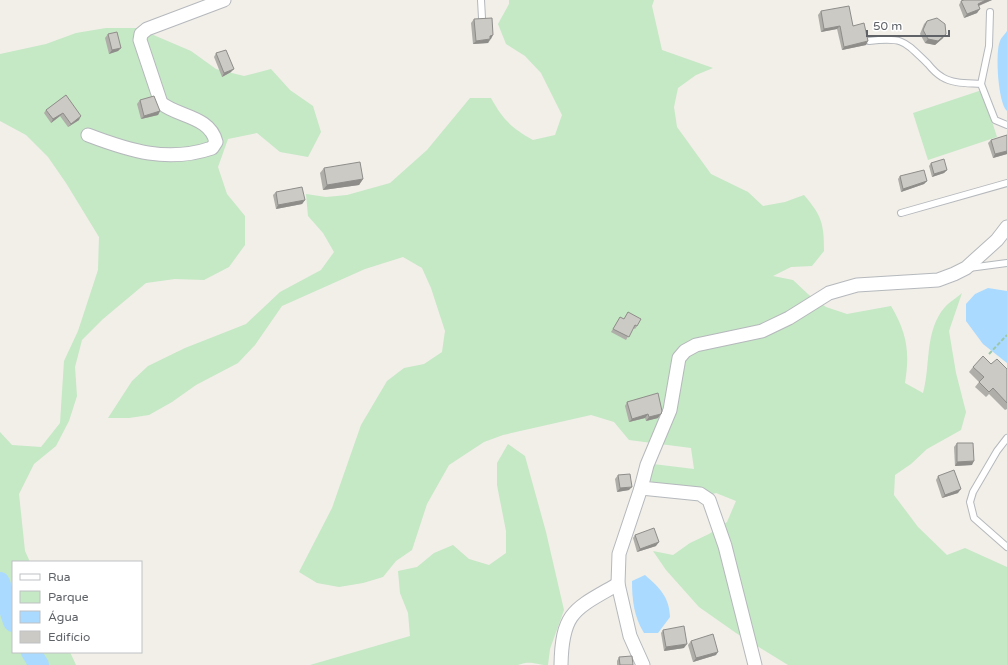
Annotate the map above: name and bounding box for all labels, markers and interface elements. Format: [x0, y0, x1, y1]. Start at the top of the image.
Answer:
scale bar [867, 12, 949, 38]
text: 50 m [873, 19, 902, 33]
legend [12, 561, 142, 653]
text: Rua [48, 570, 71, 584]
text: Parque [48, 590, 89, 604]
text: Água [48, 610, 78, 624]
text: Edifício [48, 630, 90, 644]

